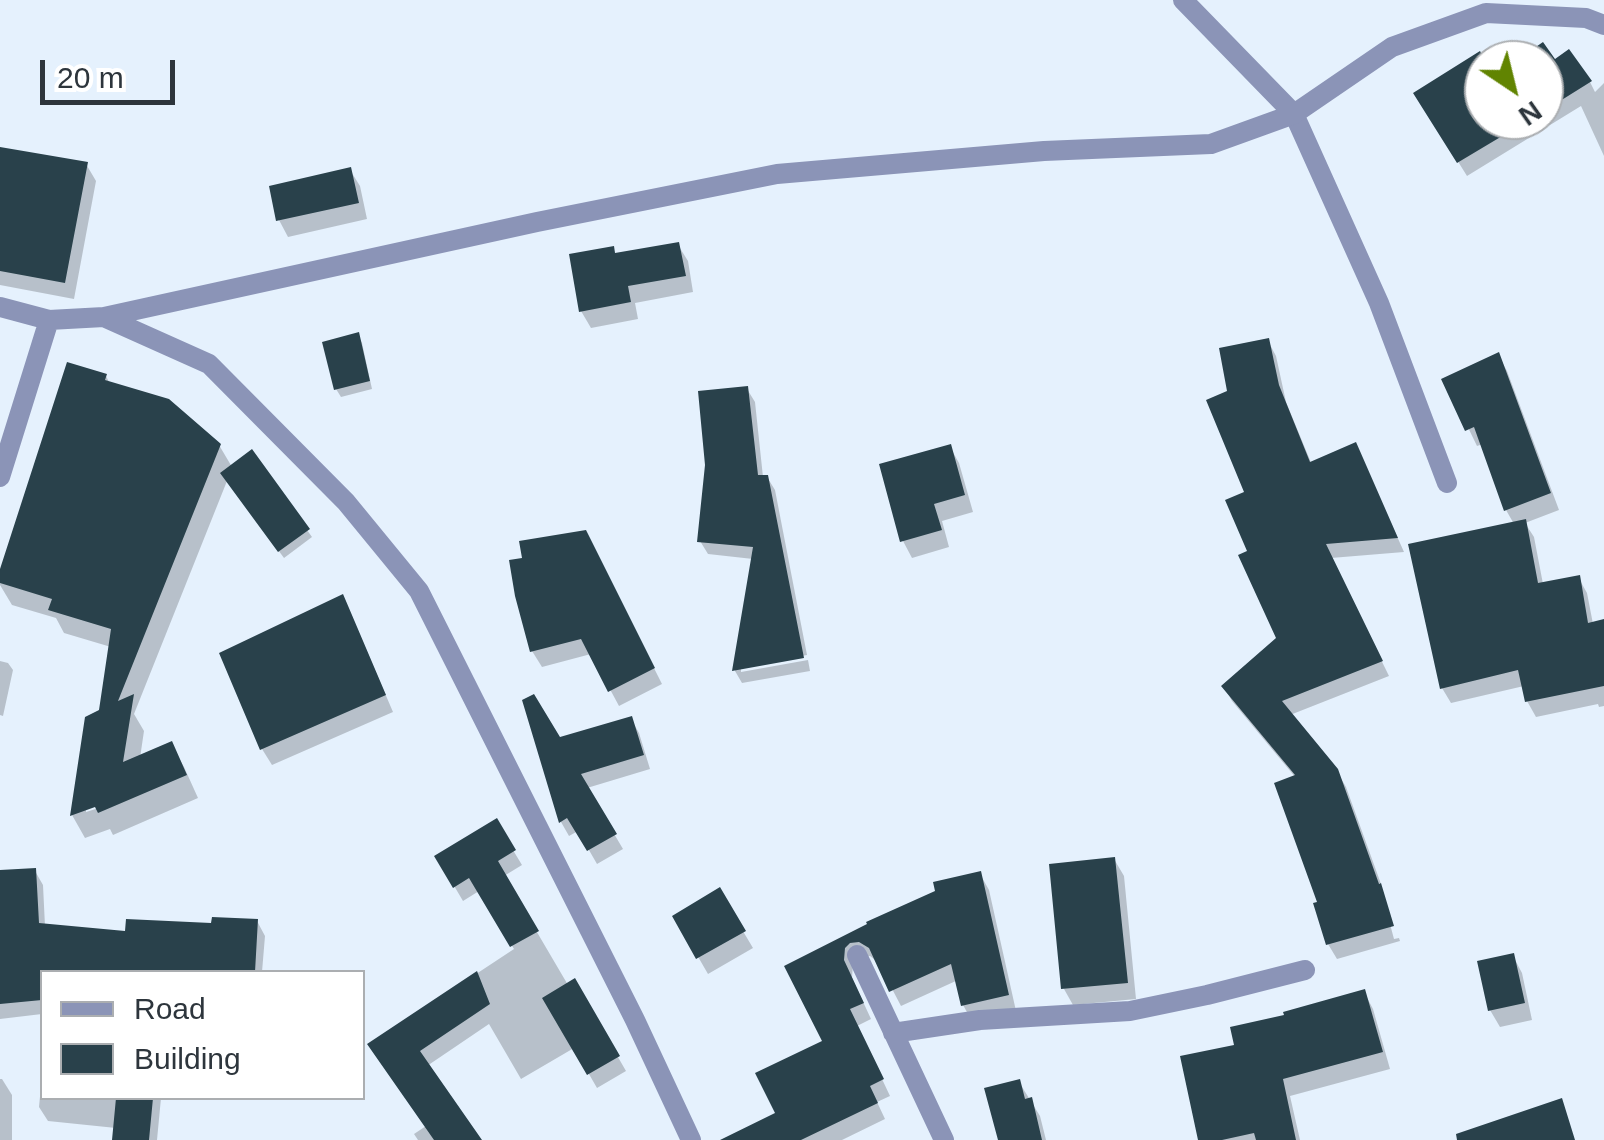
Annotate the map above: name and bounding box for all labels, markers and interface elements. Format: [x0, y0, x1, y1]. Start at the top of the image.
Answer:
scale bar [45, 40, 180, 102]
north arrow [1464, 40, 1564, 140]
text: 20 m [57, 61, 124, 94]
text: N [1513, 95, 1548, 132]
legend [40, 970, 365, 1100]
text: Road [134, 992, 206, 1025]
text: Building [134, 1042, 241, 1075]

